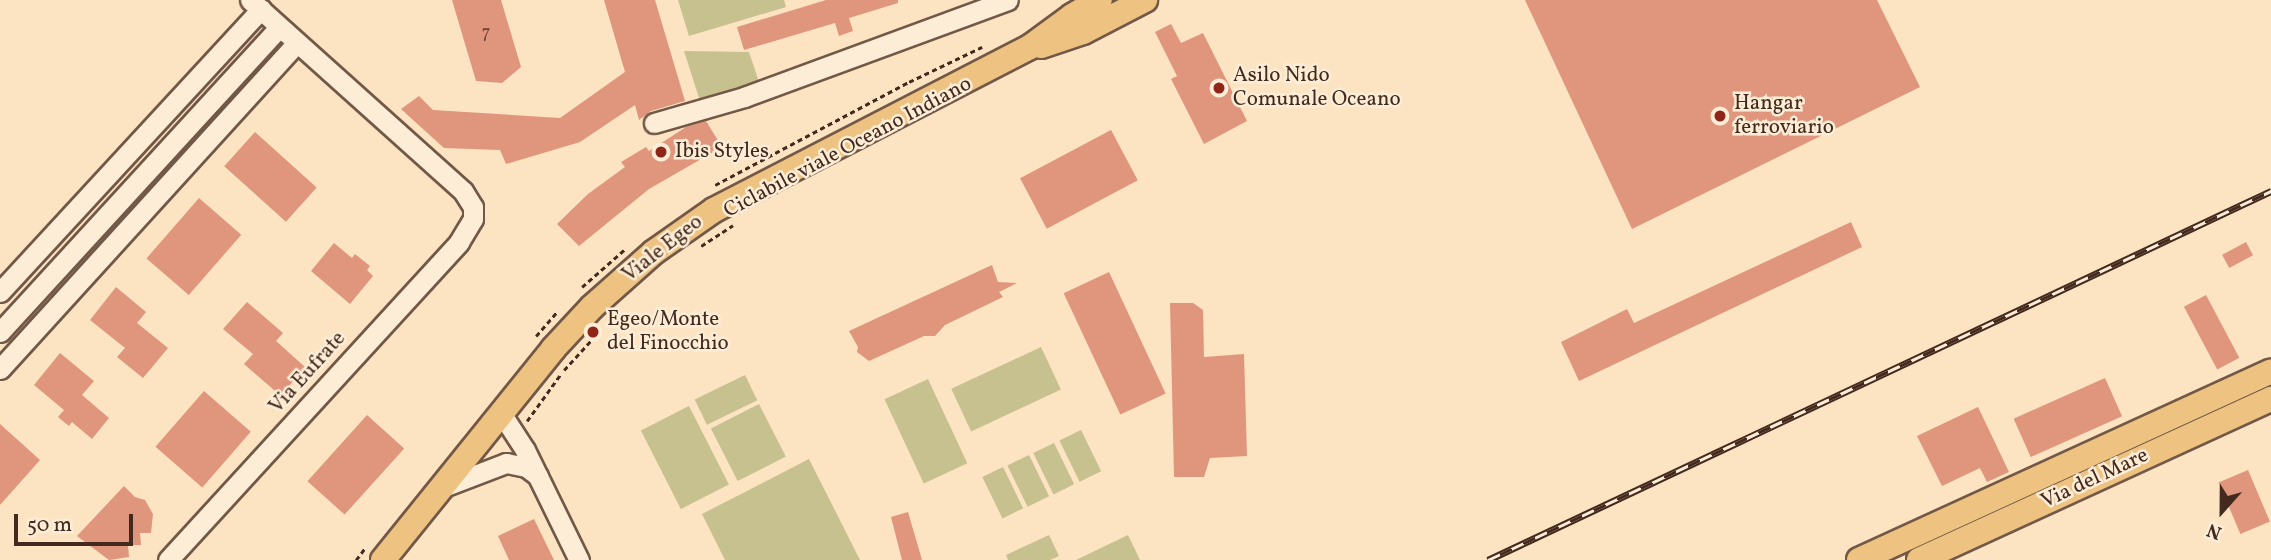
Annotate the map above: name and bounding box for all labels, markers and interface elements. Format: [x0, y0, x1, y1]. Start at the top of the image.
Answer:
house number: 7 [482, 23, 490, 45]
place label: Asilo Nido Comunale Oceano [1233, 63, 1401, 113]
street label: Ciclabile viale Oceano Indiano [720, 72, 976, 224]
marker: Asilo Nido Comunale Oceano [1211, 80, 1227, 96]
place label: Hangar ferroviario [1734, 91, 1834, 141]
marker: Hangar ferroviario [1712, 108, 1728, 124]
place label: Ibis Styles [675, 139, 769, 165]
marker: Ibis Styles [653, 144, 669, 160]
street label: Viale Egeo [618, 210, 708, 288]
place label: Egeo/Monte del Finocchio [607, 307, 729, 357]
marker: Egeo/Monte del Finocchio [585, 324, 601, 340]
street label: Via Eufrate [264, 327, 352, 419]
street label: Via del Mare [2037, 443, 2153, 515]
north arrow [2187, 476, 2257, 546]
scale bar [18, 500, 136, 544]
text: 50 m [27, 511, 72, 540]
text: N [2203, 516, 2226, 545]

